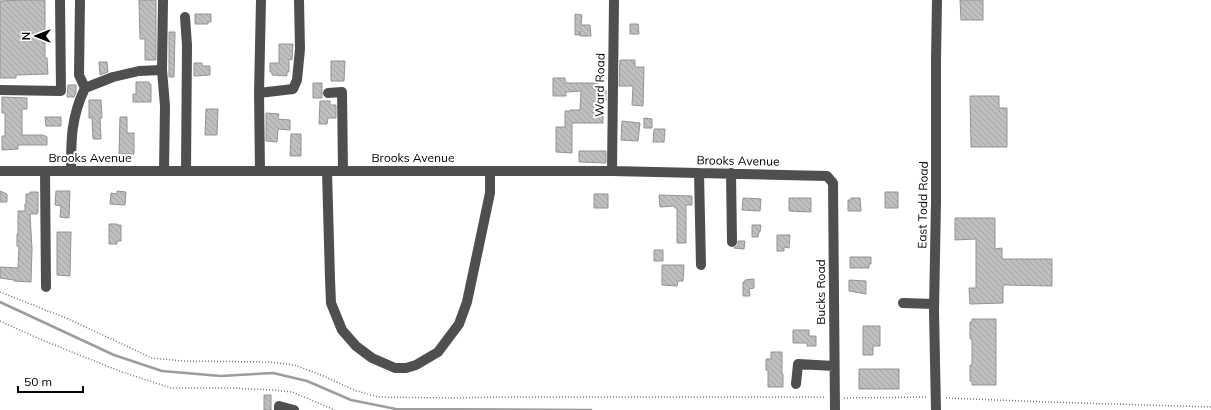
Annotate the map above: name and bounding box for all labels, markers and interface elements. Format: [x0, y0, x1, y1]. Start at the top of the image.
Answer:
north arrow [16, 16, 56, 56]
text: N [19, 32, 33, 40]
street label: Ward Road [591, 53, 608, 117]
street label: Brooks Avenue [48, 150, 132, 165]
street label: Brooks Avenue [371, 150, 455, 165]
street label: Brooks Avenue [696, 152, 780, 169]
street label: East Todd Road [914, 161, 931, 249]
street label: Bucks Road [813, 259, 828, 325]
scale bar [18, 368, 83, 394]
text: 50 m [24, 374, 52, 389]

